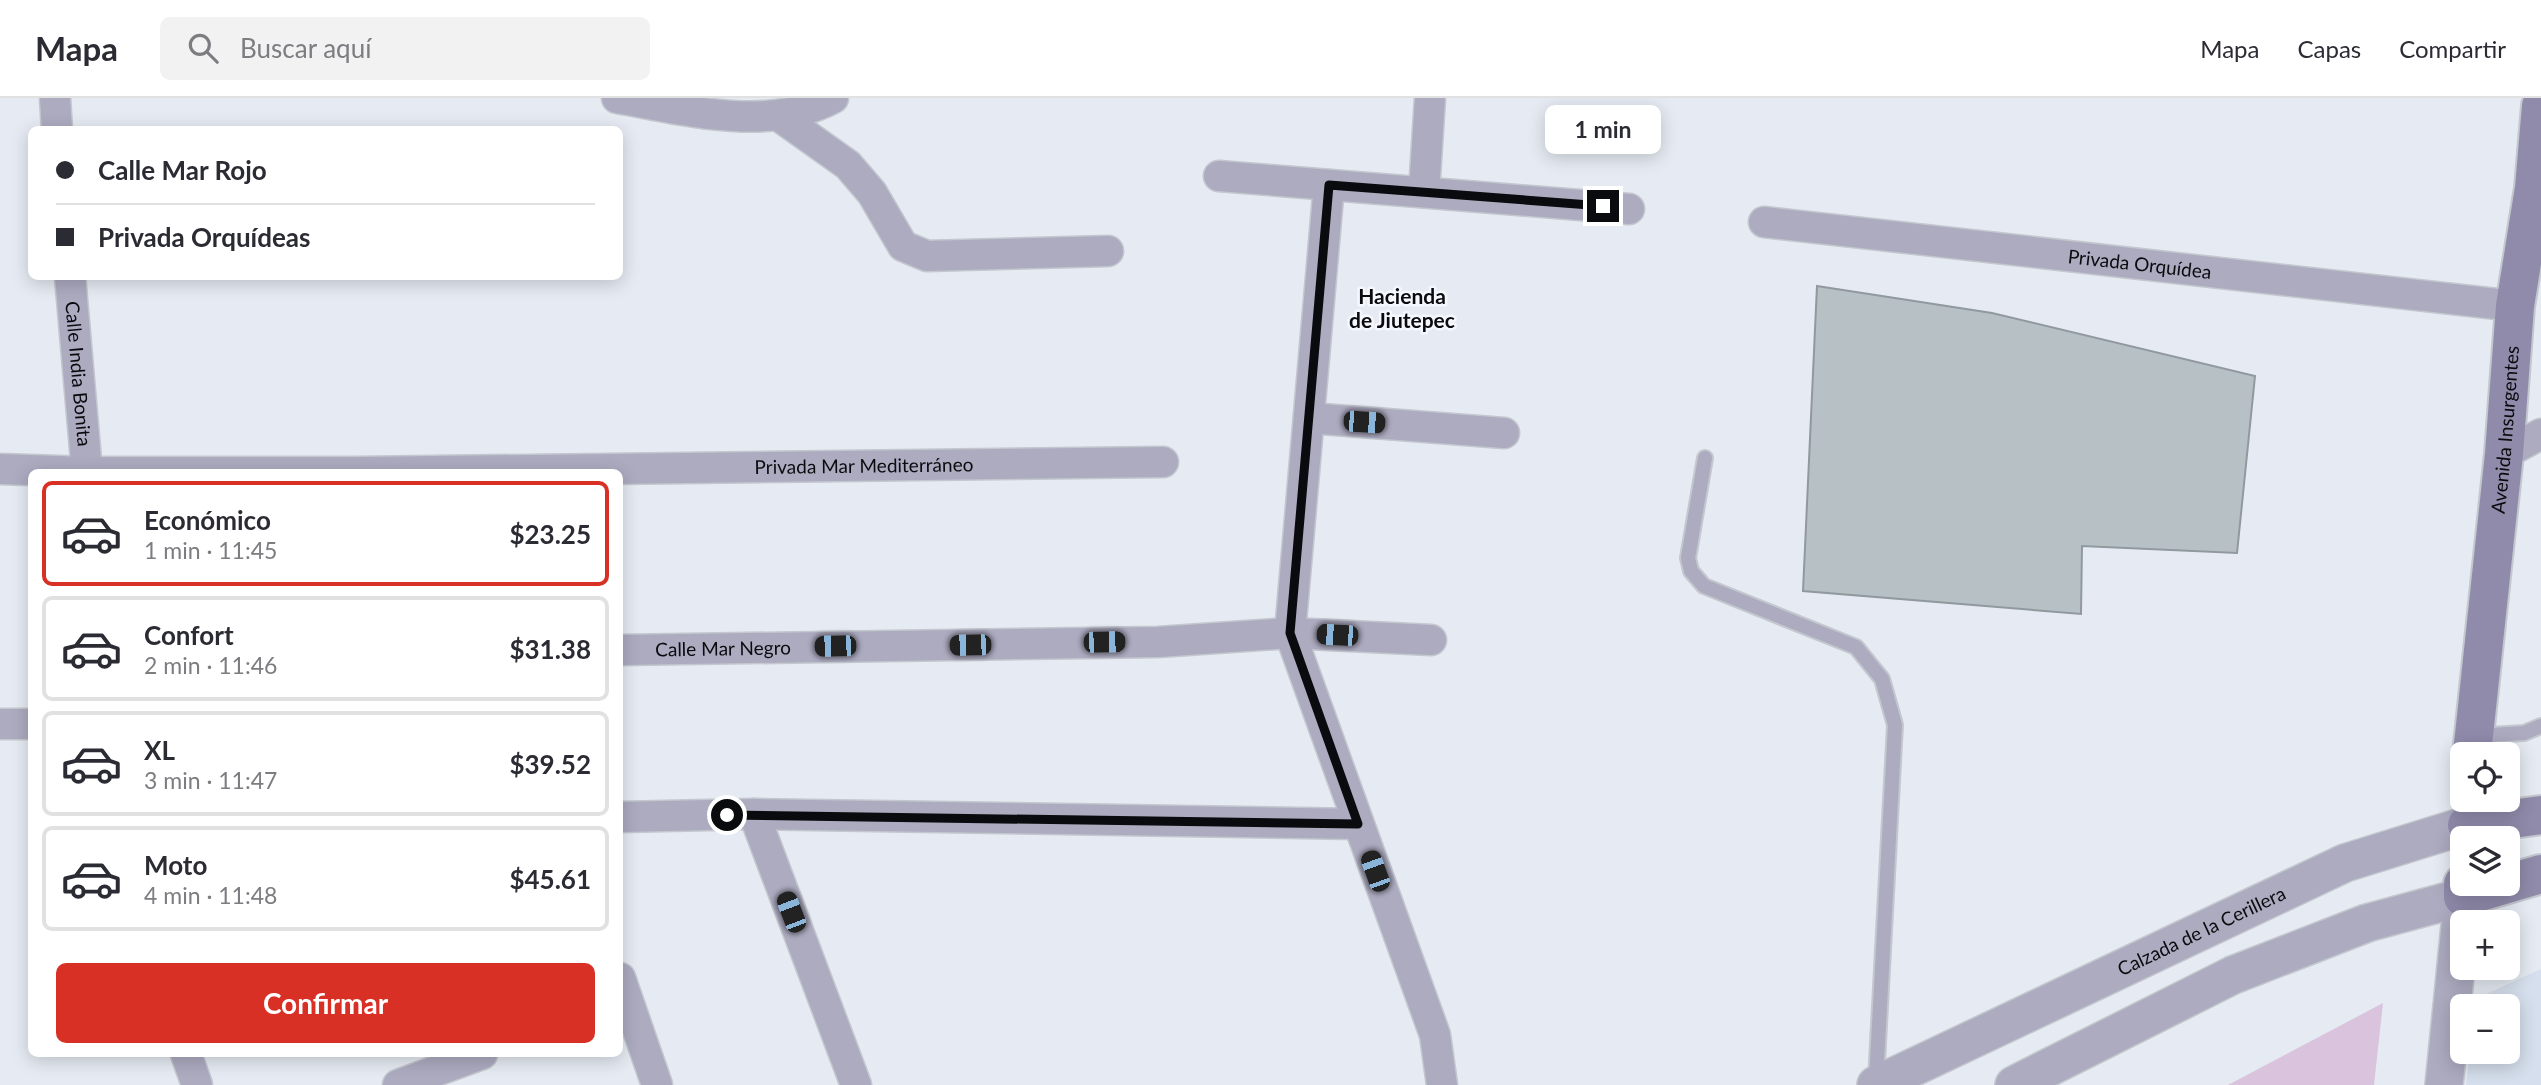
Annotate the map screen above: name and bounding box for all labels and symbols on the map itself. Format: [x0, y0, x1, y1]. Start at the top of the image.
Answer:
callout: 1 min [1545, 105, 1661, 154]
route end [1587, 190, 1619, 222]
street label: Privada Orquídea [2067, 244, 2213, 283]
district label: Hacienda de Jiutepec [1349, 283, 1455, 332]
street label: Calle India Bonita [61, 300, 97, 447]
street label: Avenida Insurgentes [2486, 345, 2523, 515]
car [1343, 410, 1386, 434]
street label: Privada Mar Mediterráneo [754, 452, 974, 478]
car [1316, 623, 1359, 647]
car [1083, 631, 1126, 653]
car [949, 634, 992, 656]
street label: Calle Mar Negro [655, 635, 791, 660]
car [814, 635, 857, 657]
route start [711, 799, 743, 831]
car [1358, 848, 1393, 894]
street label: Calzada de la Cerillera [2113, 881, 2289, 980]
car [774, 889, 809, 935]

